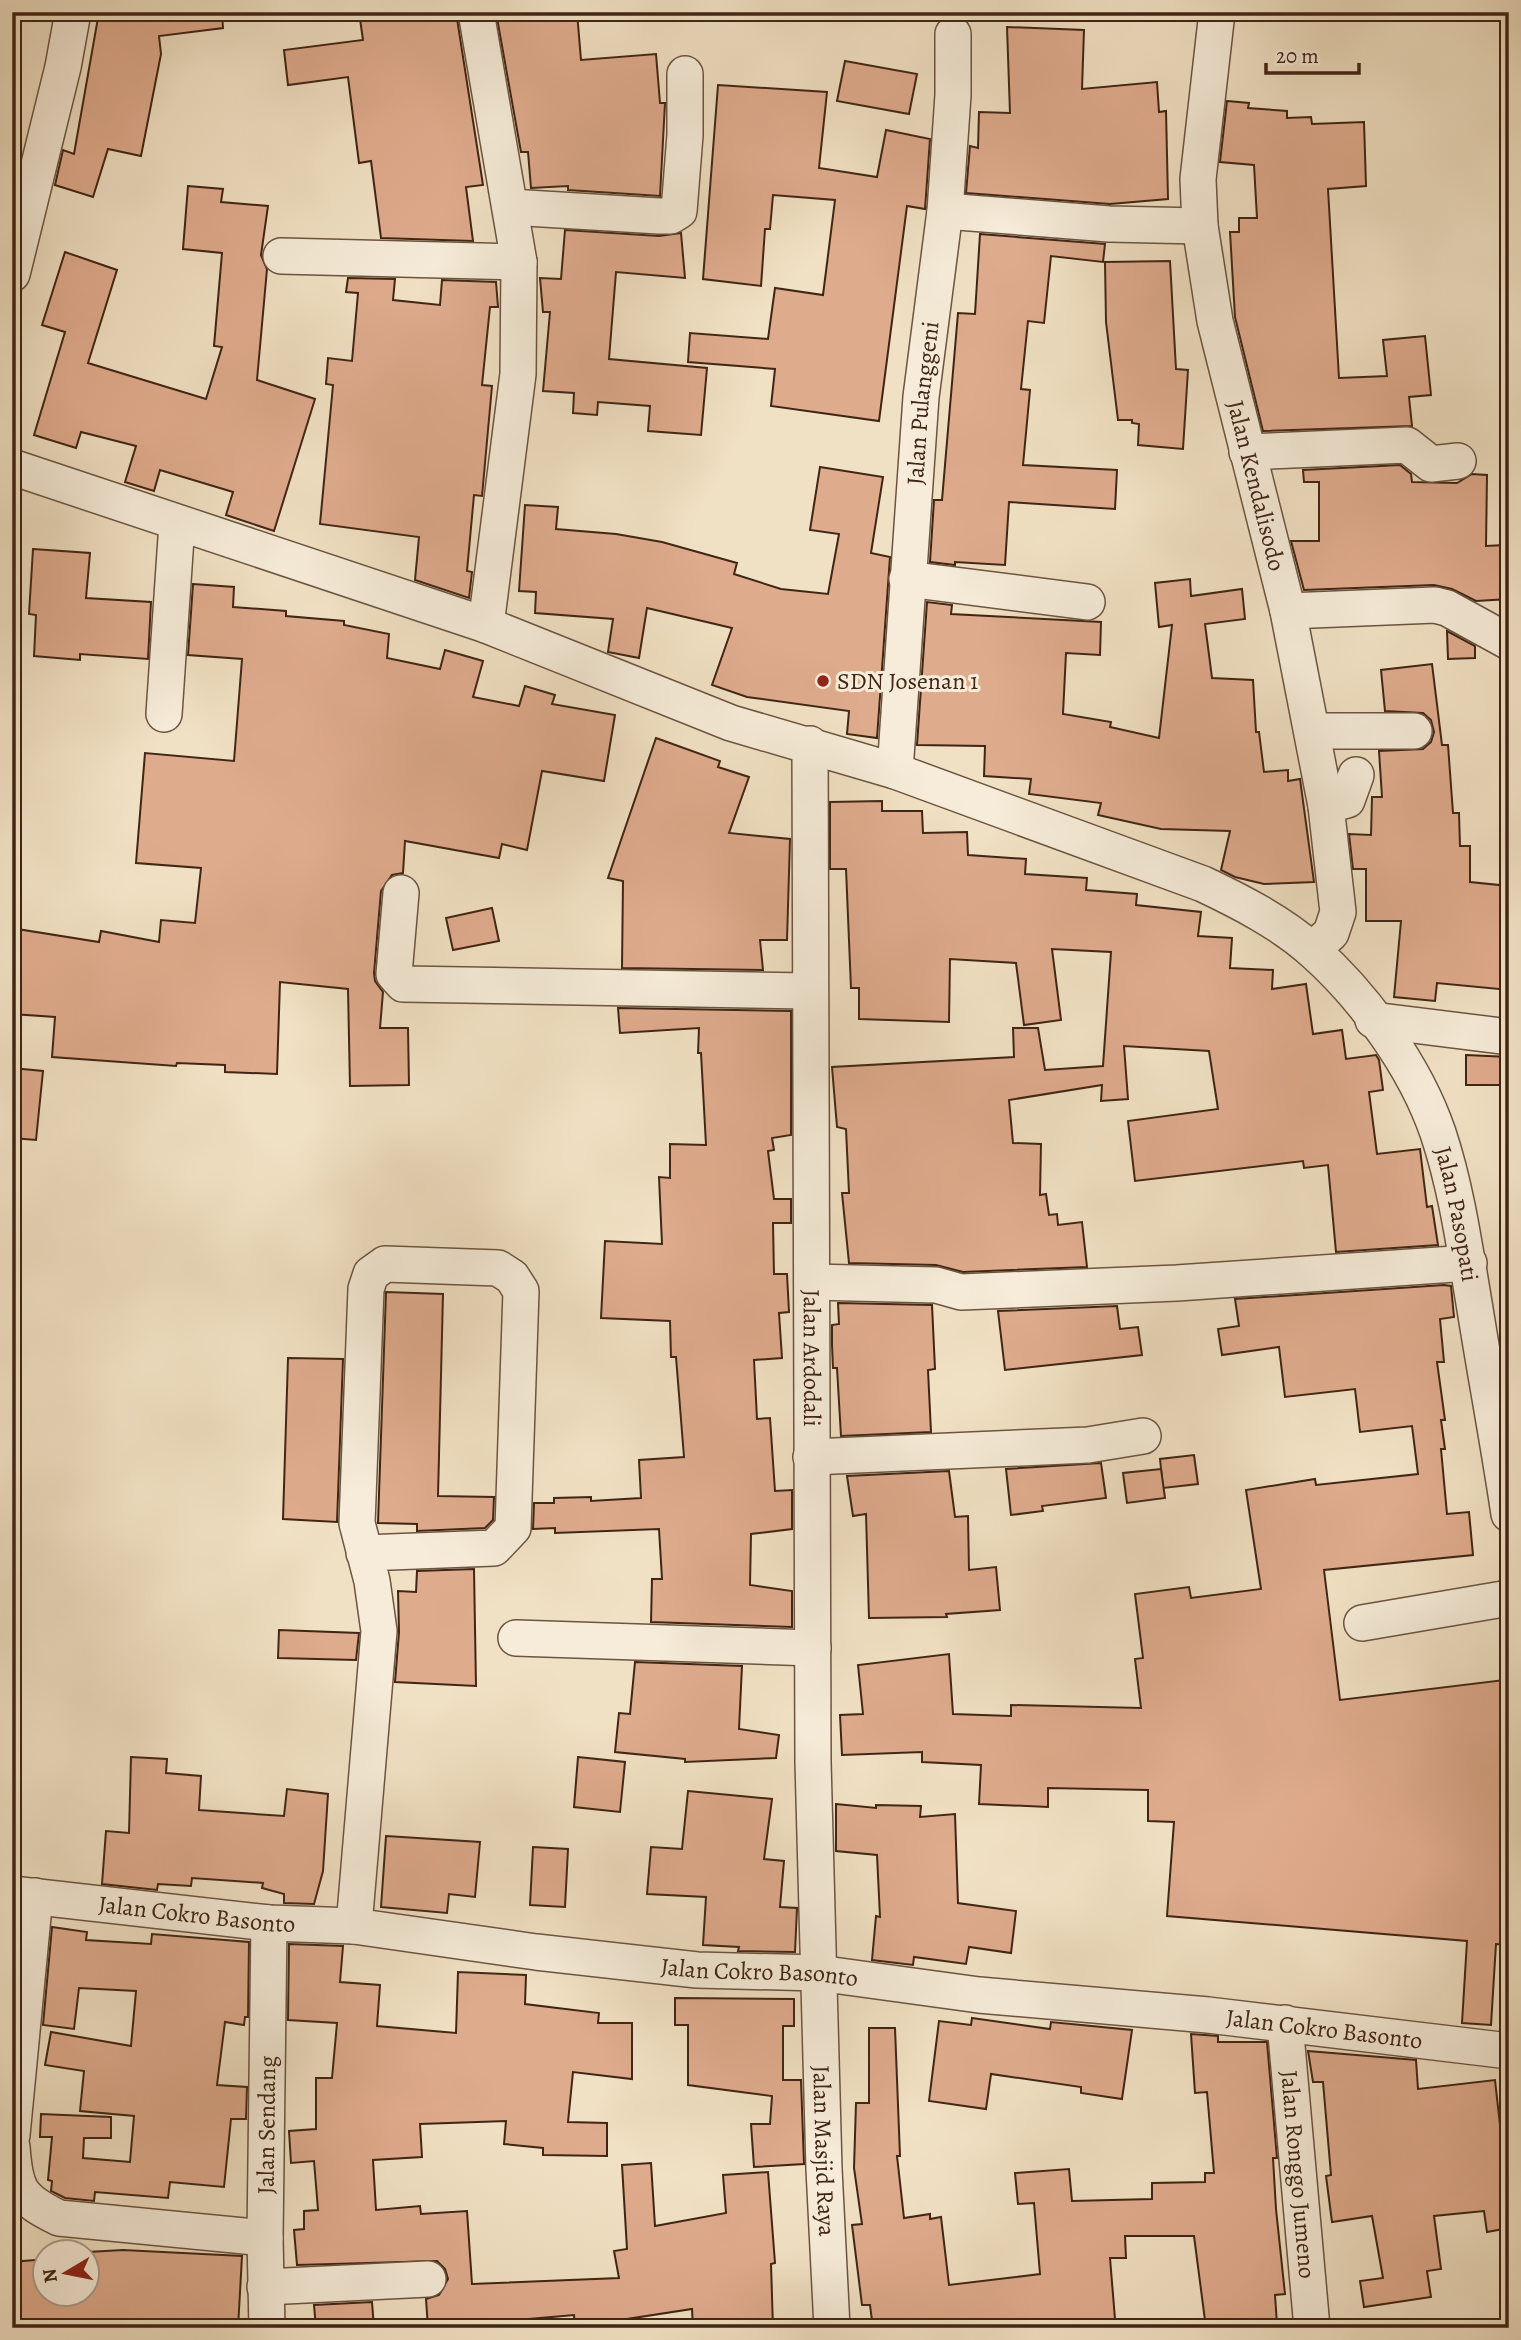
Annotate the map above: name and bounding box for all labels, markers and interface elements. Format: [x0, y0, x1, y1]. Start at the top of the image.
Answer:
scale bar [1266, 32, 1358, 76]
text: 20 m [1276, 42, 1319, 70]
street label: Jalan Pulanggeni [899, 319, 947, 486]
street label: Jalan Kendalisodo [1220, 397, 1293, 574]
place label: SDN Josenan 1 [837, 665, 978, 697]
marker: SDN Josenan 1 [815, 673, 831, 689]
street label: Jalan Pasopati [1427, 1142, 1486, 1284]
street label: Jalan Ardodali [796, 1289, 828, 1427]
street label: Jalan Cokro Basonto [97, 1888, 296, 1940]
street label: Jalan Cokro Basonto [659, 1950, 860, 1994]
street label: Jalan Cokro Basonto [1224, 2001, 1424, 2057]
street label: Jalan Sendang [250, 2055, 283, 2195]
street label: Jalan Masjid Raya [805, 2065, 843, 2238]
street label: Jalan Ronggo Jumeno [1273, 2069, 1324, 2280]
north arrow [32, 2238, 102, 2308]
text: N [36, 2267, 64, 2285]

